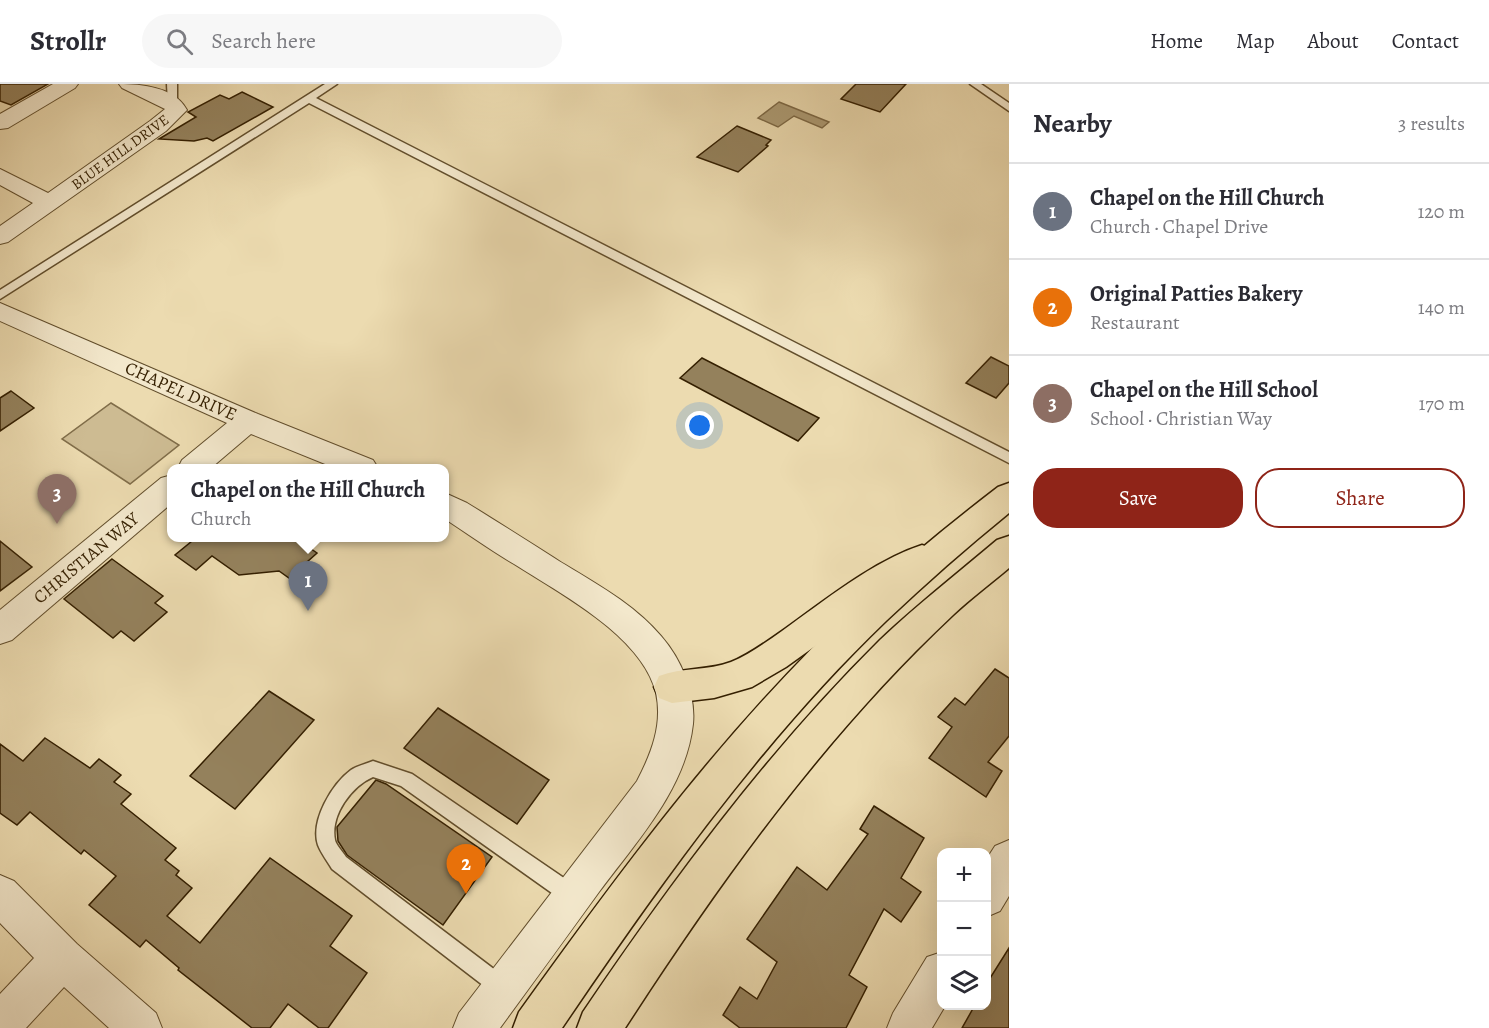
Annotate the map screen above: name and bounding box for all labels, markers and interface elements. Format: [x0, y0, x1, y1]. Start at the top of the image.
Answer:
search box [142, 14, 562, 68]
text: Strollr [30, 22, 106, 60]
icon: search [163, 25, 196, 58]
text: Search here [211, 26, 316, 56]
text: Home [1150, 27, 1203, 55]
text: Map [1236, 27, 1274, 55]
text: About [1307, 27, 1359, 55]
text: Contact [1392, 27, 1459, 55]
text: Nearby [1033, 106, 1112, 141]
street label: BLUE HILL DRIVE [67, 110, 173, 194]
text: 3 results [1398, 110, 1465, 137]
text: Chapel on the Hill Church [1090, 183, 1324, 213]
text: 1 [1049, 198, 1056, 225]
text: 120 m [1417, 198, 1465, 225]
text: Church · Chapel Drive [1090, 213, 1268, 240]
text: Original Patties Bakery [1090, 279, 1302, 309]
text: 2 [1048, 294, 1057, 321]
text: 140 m [1418, 294, 1465, 321]
text: Restaurant [1090, 309, 1180, 336]
street label: CHAPEL DRIVE [121, 356, 241, 426]
text: Chapel on the Hill School [1090, 375, 1318, 405]
text: 3 [1048, 390, 1057, 417]
text: 170 m [1419, 390, 1465, 417]
text: School · Christian Way [1090, 405, 1272, 432]
your location [685, 411, 714, 440]
popup [167, 464, 449, 542]
button: Save [1033, 468, 1243, 528]
button: Share [1255, 468, 1465, 528]
pin: 3 [38, 474, 76, 524]
text: Chapel on the Hill Church [191, 475, 425, 505]
text: Church [191, 505, 251, 532]
street label: CHRISTIAN WAY [28, 506, 145, 609]
pin: 1 [288, 562, 328, 611]
pin: 2 [446, 844, 486, 894]
map controls [937, 848, 991, 1010]
button: + [937, 848, 991, 902]
button: − [937, 902, 991, 956]
button: layers [937, 956, 991, 1010]

